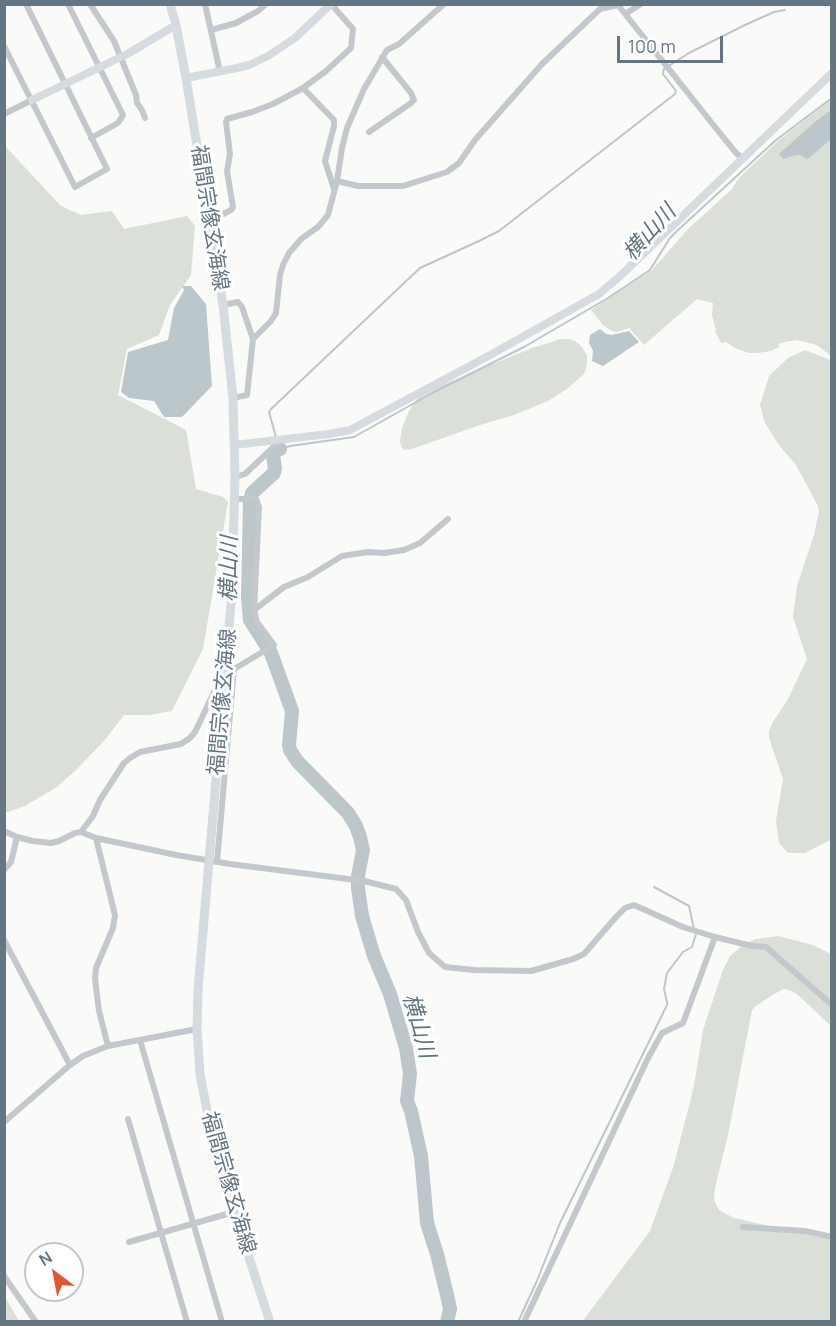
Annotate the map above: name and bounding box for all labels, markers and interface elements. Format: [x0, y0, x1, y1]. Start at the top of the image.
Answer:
scale bar [620, 24, 726, 62]
text: 100 m [628, 34, 676, 58]
street label: 福間宗像玄海線 [185, 143, 233, 293]
water label: 横山川 [618, 200, 682, 266]
water label: 横山川 [216, 536, 244, 602]
street label: 福間宗像玄海線 [204, 628, 242, 776]
water label: 横山川 [396, 991, 440, 1061]
street label: 福間宗像玄海線 [196, 1109, 260, 1257]
north arrow [24, 1242, 84, 1302]
text: N [35, 1246, 56, 1271]

